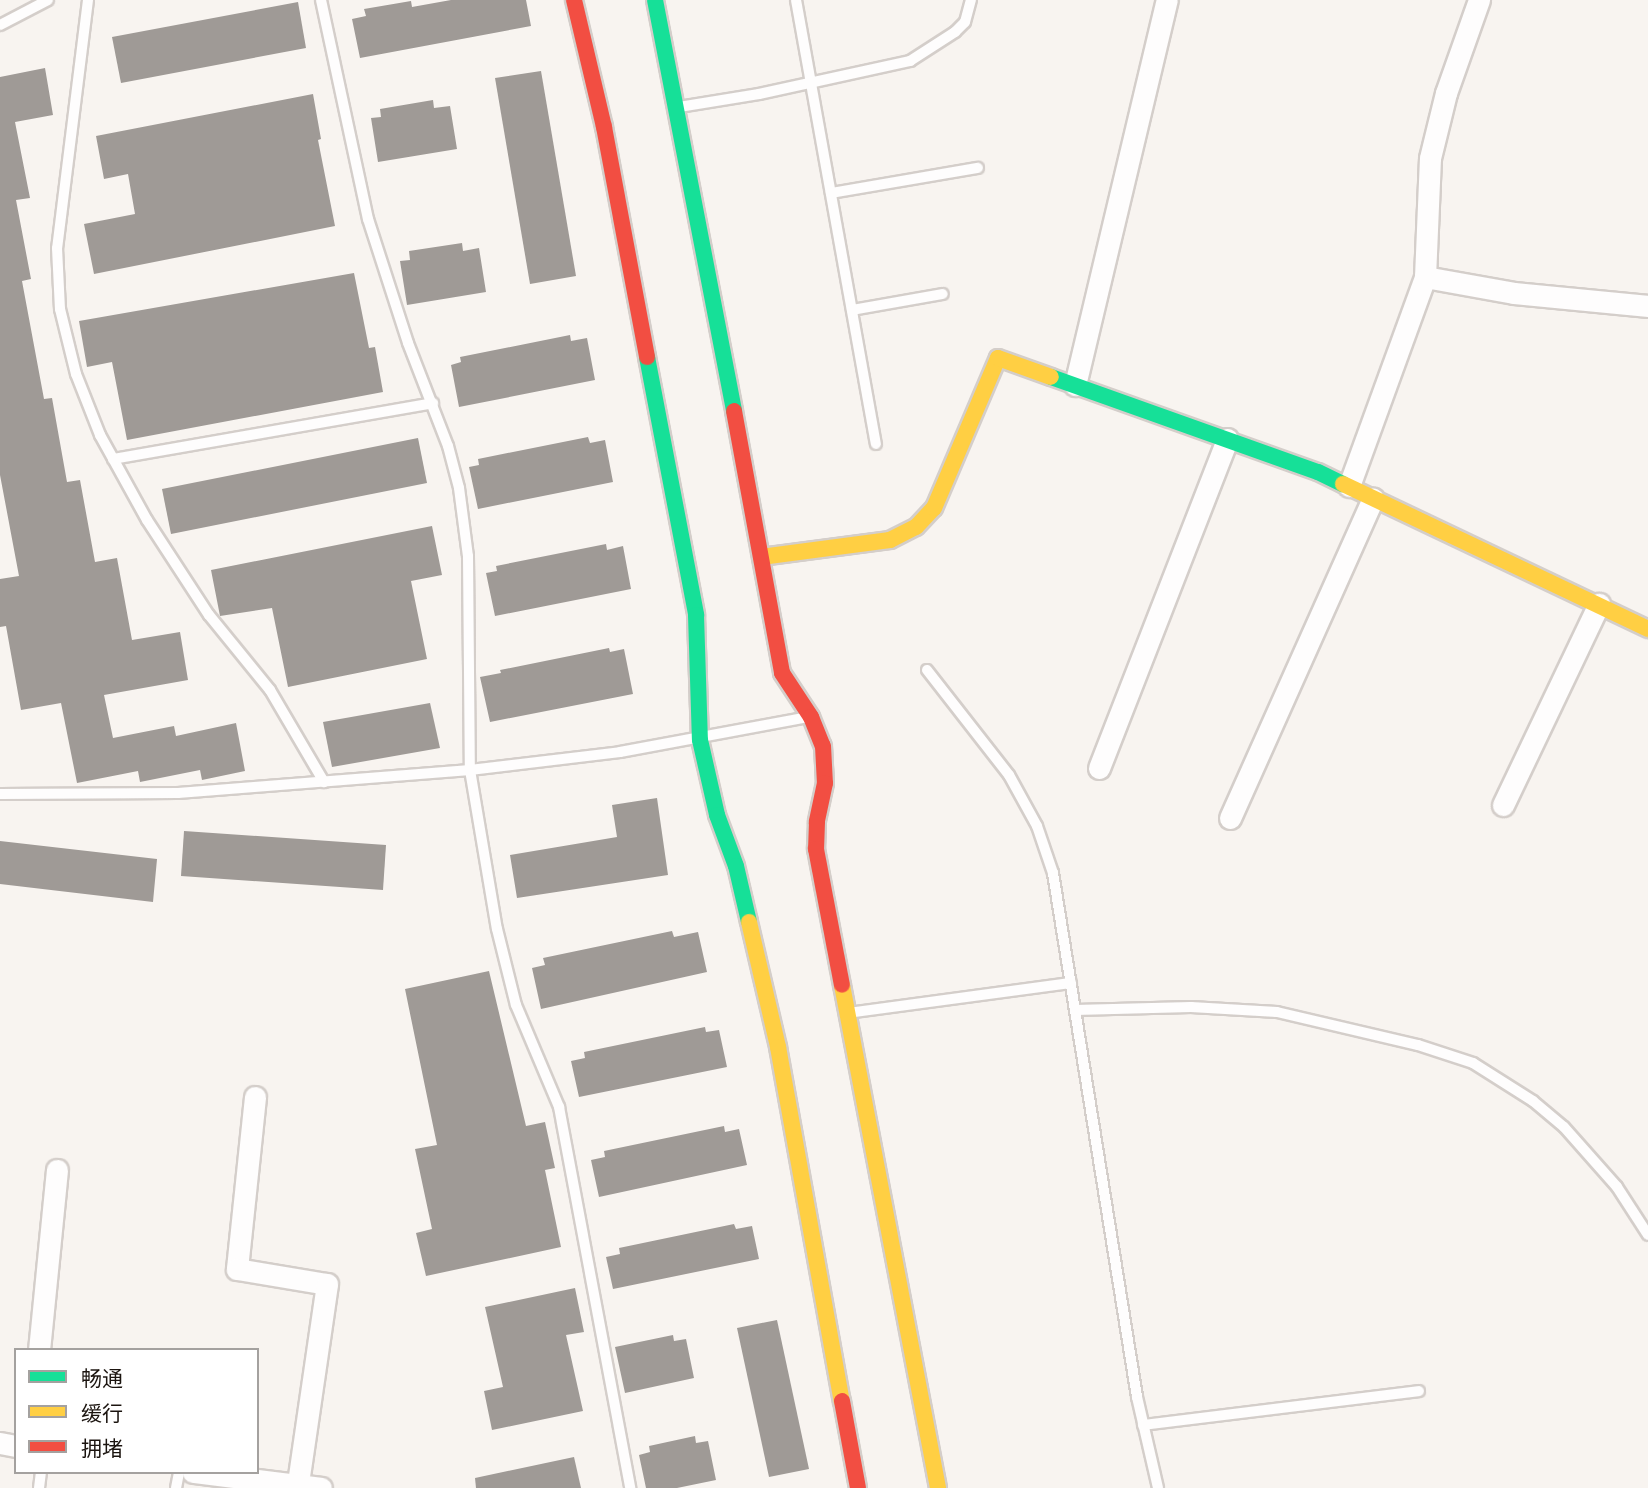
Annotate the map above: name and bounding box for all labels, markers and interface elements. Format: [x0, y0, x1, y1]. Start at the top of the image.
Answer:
legend [14, 1348, 259, 1474]
text: 畅通 [81, 1365, 123, 1392]
text: 缓行 [81, 1400, 123, 1427]
text: 拥堵 [81, 1435, 123, 1462]

